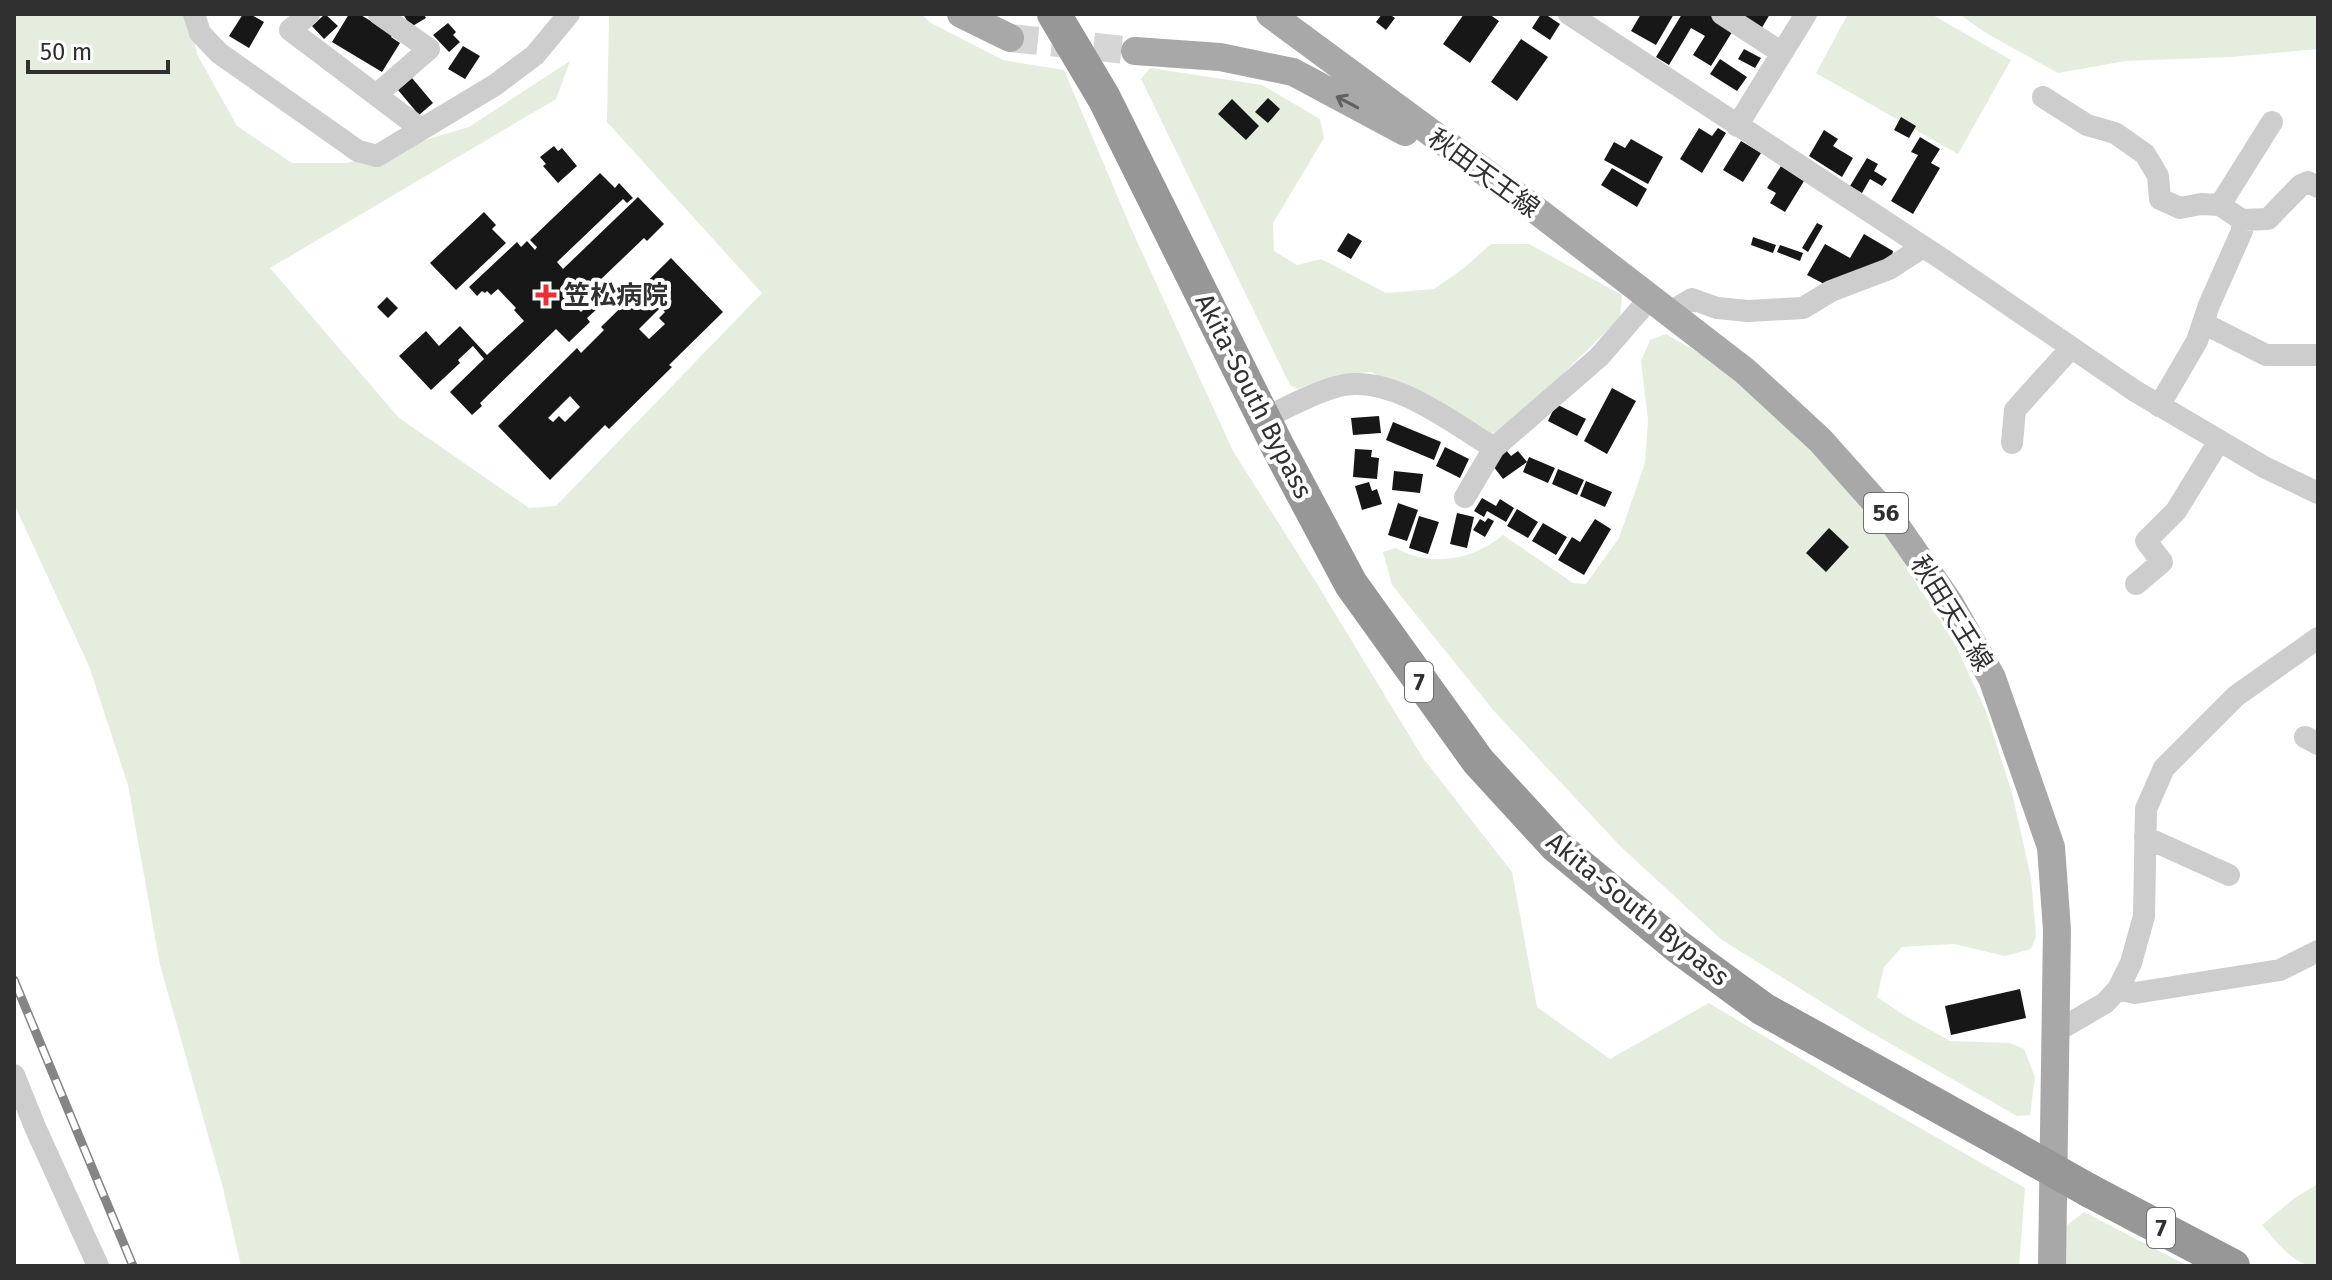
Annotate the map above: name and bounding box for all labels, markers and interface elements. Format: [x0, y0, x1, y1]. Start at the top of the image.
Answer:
scale bar [28, 24, 168, 74]
text: 50 m [40, 38, 92, 66]
one-way arrow [1336, 93, 1360, 109]
street label: 秋田天王線 [1422, 123, 1545, 224]
place label: 笠松病院 [564, 280, 668, 311]
marker: 笠松病院 [535, 284, 557, 306]
street label: Akita-South Bypass [1188, 289, 1319, 504]
road number: 56 [1864, 493, 1908, 533]
street label: 秋田天王線 [1904, 550, 1999, 677]
road number: 7 [1405, 662, 1433, 702]
street label: Akita-South Bypass [1540, 826, 1735, 992]
road number: 7 [2147, 1208, 2175, 1248]

